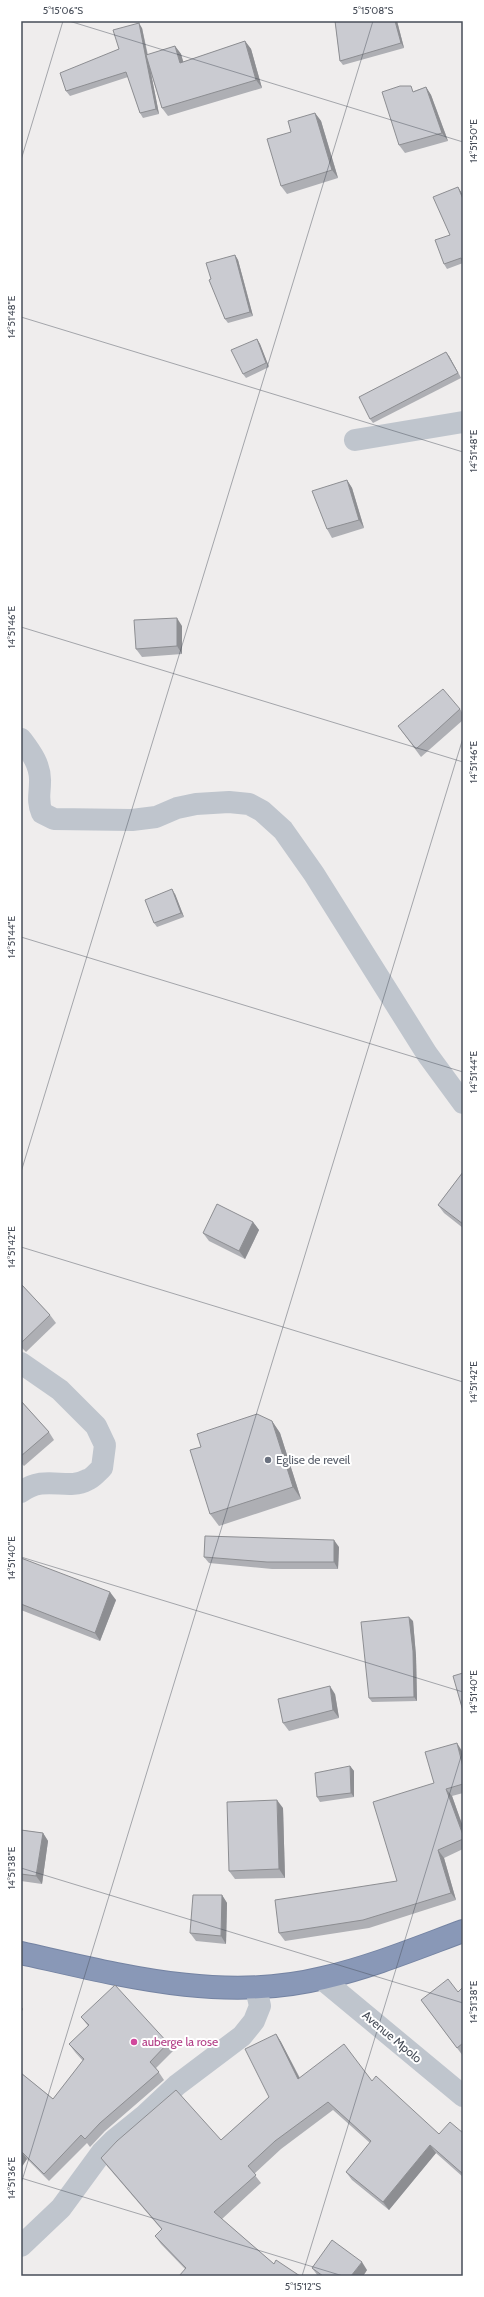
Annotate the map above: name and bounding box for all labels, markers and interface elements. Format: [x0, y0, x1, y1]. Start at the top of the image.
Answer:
text: 5°15'06"S [43, 4, 83, 17]
text: 5°15'08"S [353, 4, 394, 17]
text: 14°51'50"E [467, 119, 480, 163]
text: 14°51'48"E [5, 295, 18, 338]
text: 14°51'48"E [467, 429, 480, 472]
text: 14°51'46"E [5, 605, 18, 648]
text: 14°51'46"E [467, 740, 480, 783]
text: 14°51'44"E [5, 915, 18, 958]
text: 14°51'44"E [467, 1050, 480, 1093]
text: 14°51'42"E [5, 1226, 18, 1268]
text: 14°51'42"E [467, 1361, 480, 1403]
place label: Eglise de reveil [276, 1452, 350, 1467]
marker: Eglise de reveil [263, 1455, 273, 1465]
text: 14°51'40"E [5, 1536, 18, 1580]
text: 14°51'40"E [467, 1670, 480, 1714]
text: 14°51'38"E [5, 1846, 18, 1889]
text: 14°51'38"E [467, 1980, 480, 2023]
street label: Avenue Mpolo [360, 2007, 425, 2066]
place label: auberge la rose [142, 2034, 218, 2049]
marker: auberge la rose [129, 2037, 139, 2047]
text: 14°51'36"E [5, 2157, 18, 2199]
text: 5°15'12"S [285, 2280, 321, 2293]

